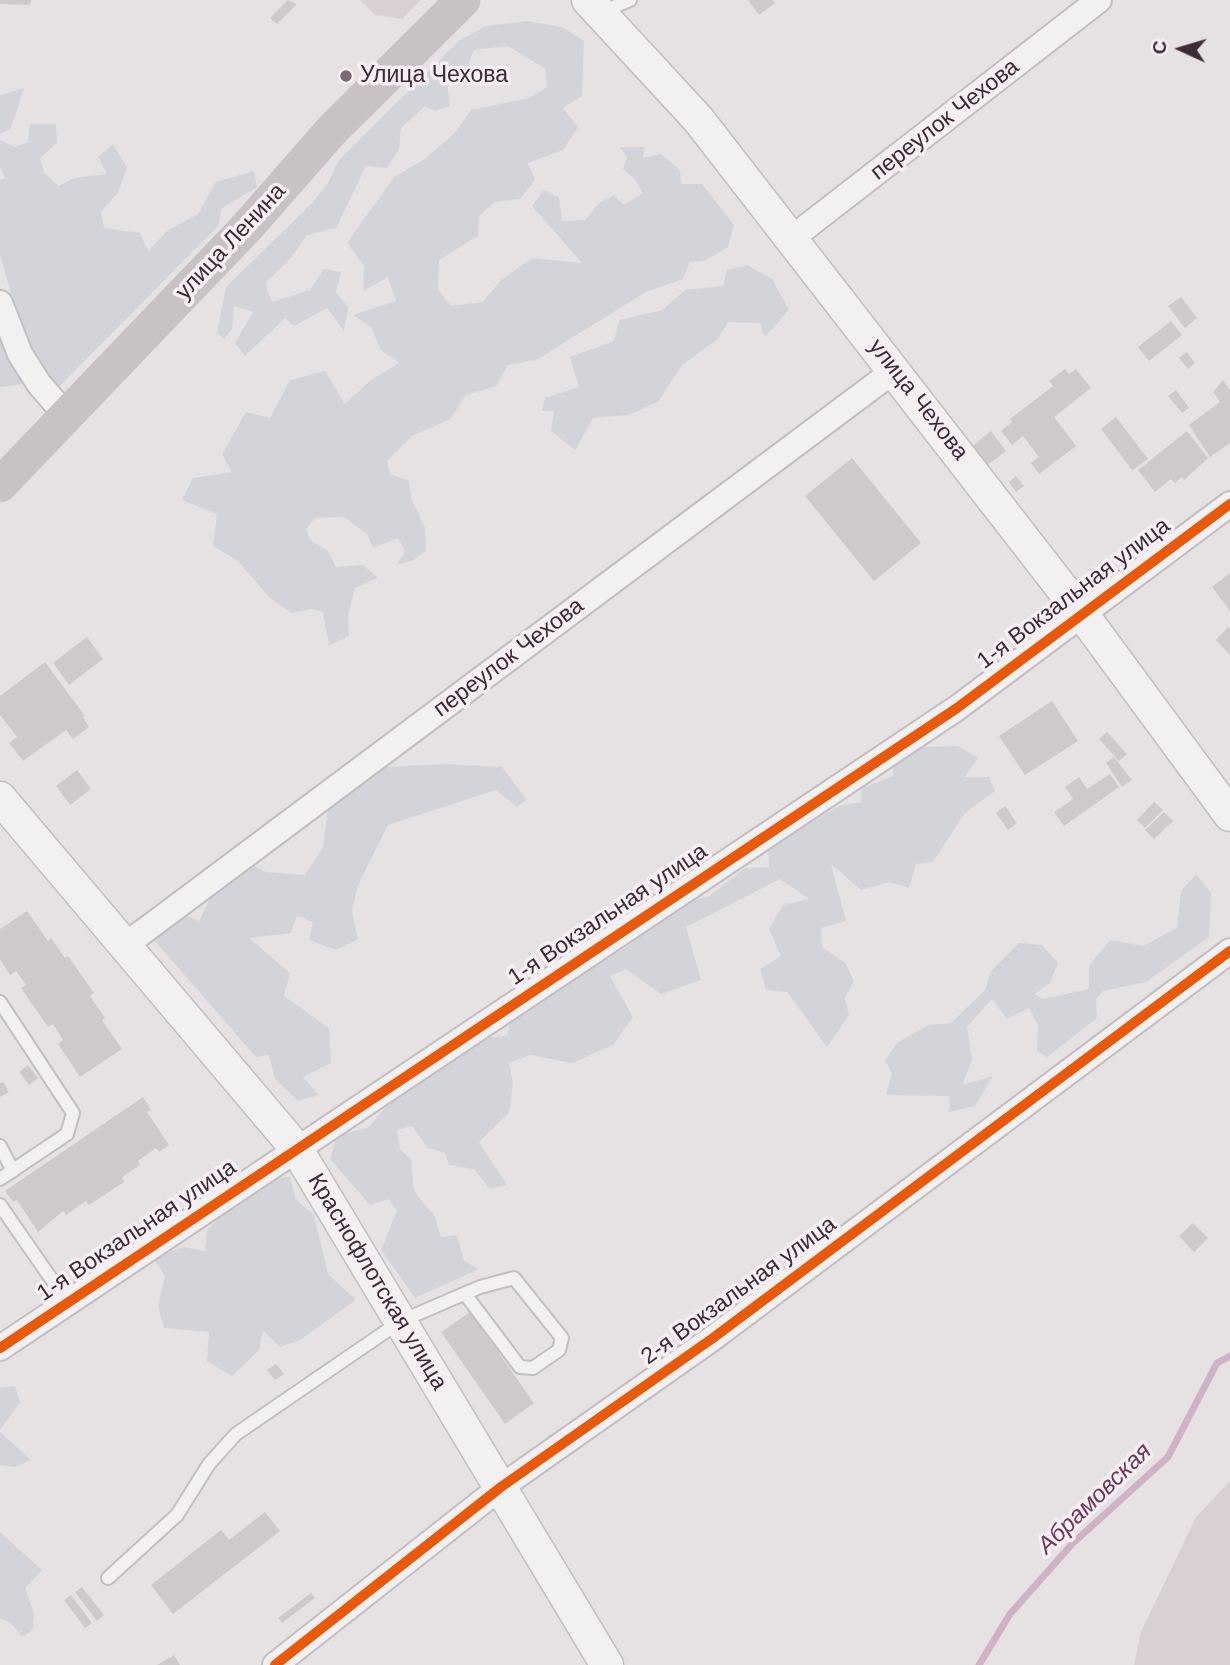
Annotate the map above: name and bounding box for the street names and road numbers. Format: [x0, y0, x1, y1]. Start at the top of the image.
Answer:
street label: переулок Чехова [865, 53, 1025, 187]
street label: улица Ленина [170, 178, 292, 306]
street label: улица Чехова [862, 334, 974, 466]
street label: 1-я Вокзальная улица [972, 513, 1176, 675]
street label: переулок Чехова [428, 593, 590, 723]
street label: 1-я Вокзальная улица [503, 838, 713, 992]
street label: 1-я Вокзальная улица [32, 1154, 242, 1308]
street label: Краснофлотская улица [301, 1169, 453, 1395]
street label: 2-я Вокзальная улица [636, 1211, 842, 1371]

